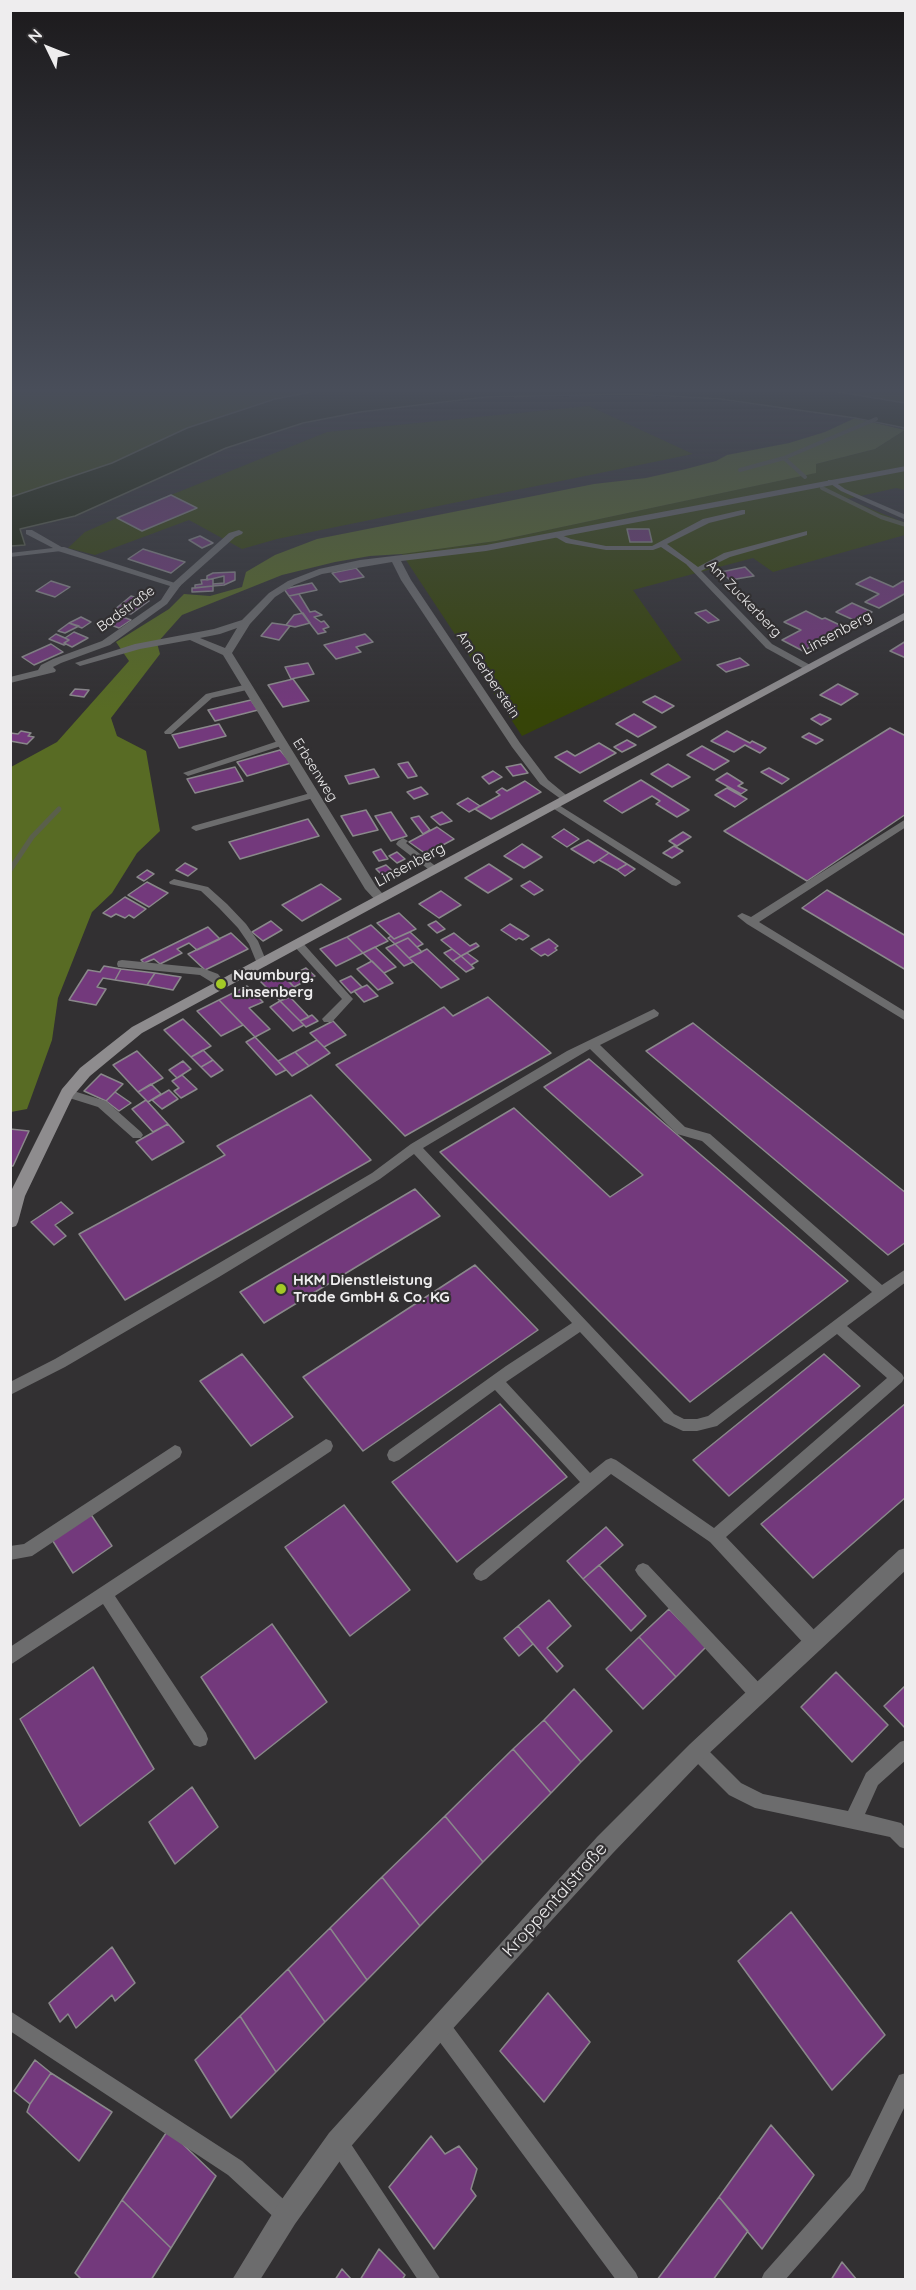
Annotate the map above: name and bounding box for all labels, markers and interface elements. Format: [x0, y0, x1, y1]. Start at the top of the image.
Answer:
north arrow [18, 18, 78, 78]
text: N [24, 25, 46, 47]
street label: Am Zuckerberg [703, 557, 785, 641]
street label: Badstraße [94, 582, 158, 636]
street label: Linsenberg [799, 607, 875, 659]
street label: Am Gerberstein [453, 629, 523, 721]
street label: Erbsenweg [289, 735, 341, 805]
street label: Linsenberg [372, 839, 448, 891]
place label: Naumburg, Linsenberg [233, 966, 314, 1001]
marker: Naumburg, Linsenberg [214, 977, 228, 991]
place label: HKM Dienstleistung Trade GmbH & Co. KG [293, 1271, 450, 1306]
marker: HKM Dienstleistung Trade GmbH & Co. KG [274, 1282, 288, 1296]
street label: Kroppentalstraße [498, 1838, 612, 1962]

